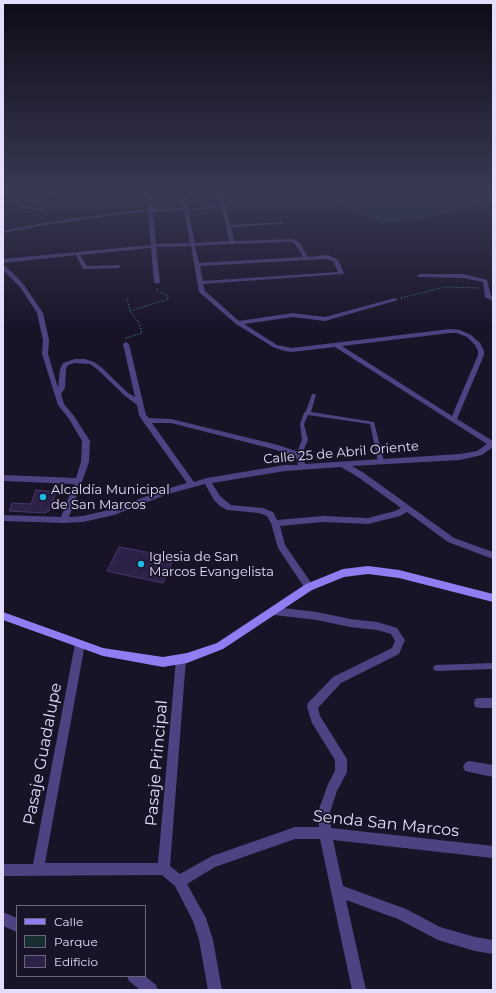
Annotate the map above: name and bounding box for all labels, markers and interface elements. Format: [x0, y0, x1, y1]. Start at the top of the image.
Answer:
street label: Calle 25 de Abril Oriente [263, 438, 419, 468]
place label: Alcaldía Municipal de San Marcos [51, 482, 170, 513]
marker: Alcaldía Municipal de San Marcos [38, 492, 48, 502]
place label: Iglesia de San Marcos Evangelista [149, 549, 274, 580]
marker: Iglesia de San Marcos Evangelista [136, 559, 146, 569]
street label: Pasaje Guadalupe [20, 681, 66, 827]
street label: Pasaje Principal [142, 699, 172, 827]
street label: Senda San Marcos [312, 807, 460, 841]
legend [16, 905, 146, 977]
text: Calle [54, 914, 83, 929]
text: Parque [54, 934, 98, 949]
text: Edificio [54, 954, 98, 969]

